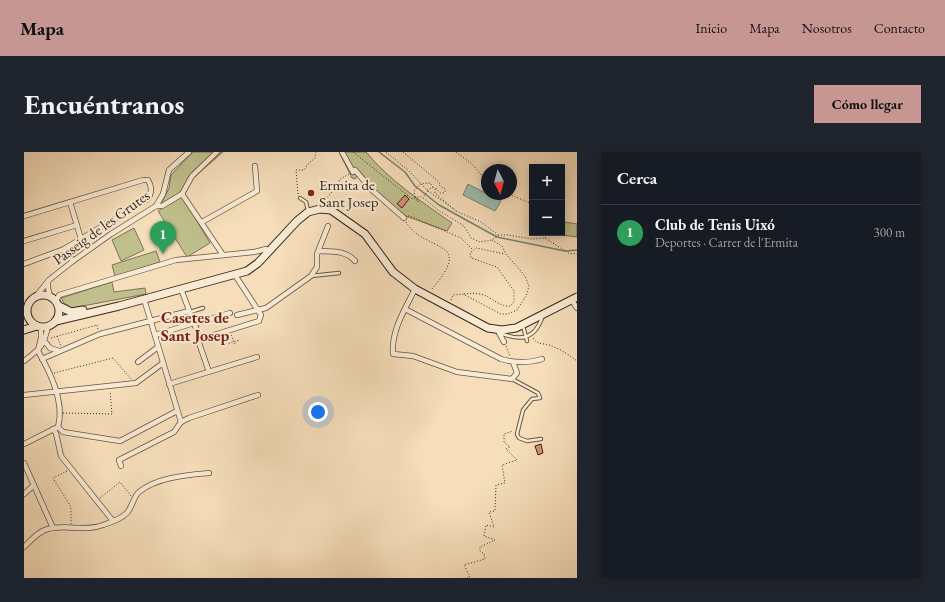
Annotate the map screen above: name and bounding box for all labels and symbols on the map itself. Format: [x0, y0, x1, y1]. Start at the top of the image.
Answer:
north arrow [481, 164, 517, 200]
place label: Ermita de Sant Josep [319, 175, 379, 211]
street label: Passeig de les Grutes [49, 185, 153, 269]
marker: Ermita de Sant Josep [306, 188, 316, 198]
pin: 1 [150, 221, 176, 254]
district label: Casetes de Sant Josep [161, 307, 229, 346]
your location [308, 402, 328, 422]

